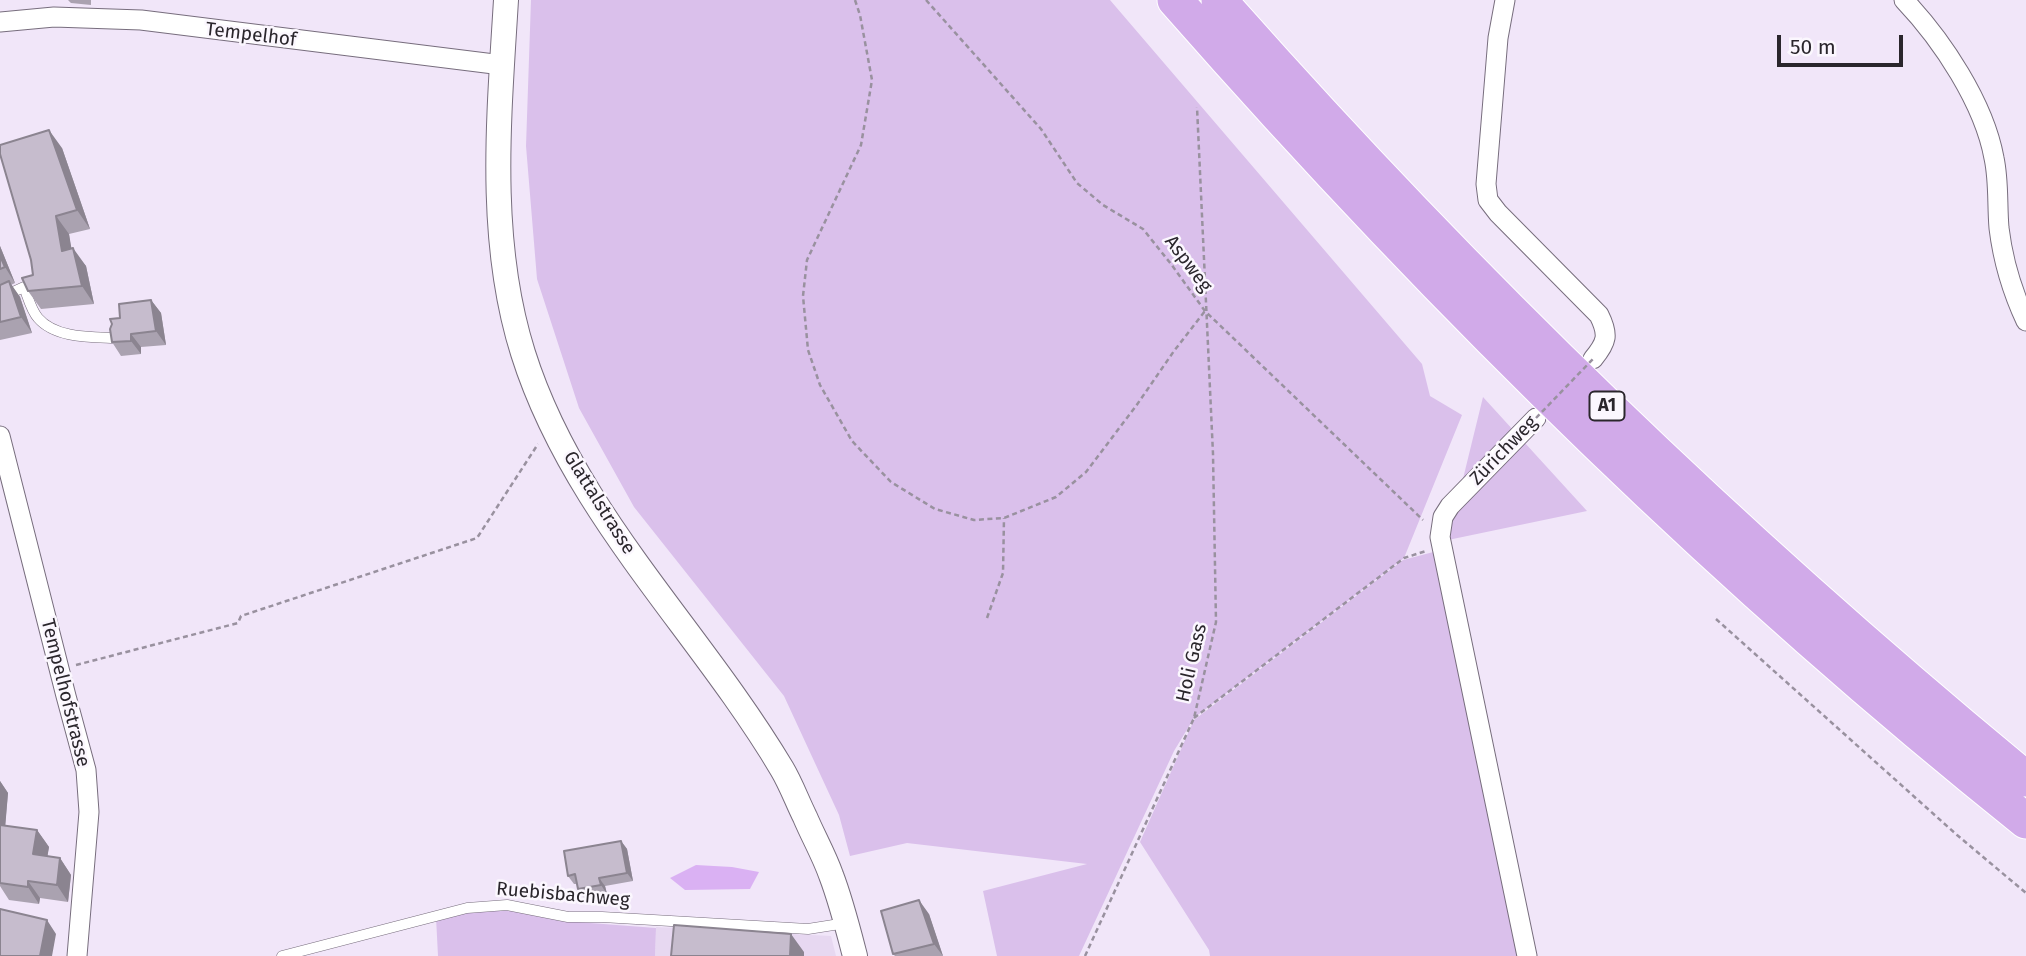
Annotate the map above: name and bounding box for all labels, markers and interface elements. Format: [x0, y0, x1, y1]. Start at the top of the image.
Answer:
street label: Tempelhof [204, 18, 298, 52]
scale bar [1781, 21, 1907, 65]
text: 50 m [1790, 34, 1836, 60]
street label: Aspweg [1159, 231, 1217, 297]
road number: A1 [1590, 392, 1624, 420]
street label: Zürichweg [1465, 412, 1543, 490]
street label: Glattalstrasse [558, 447, 640, 559]
street label: Tempelhofstrasse [36, 617, 94, 769]
street label: Holi Gass [1172, 622, 1212, 704]
street label: Ruebisbachweg [495, 878, 631, 912]

